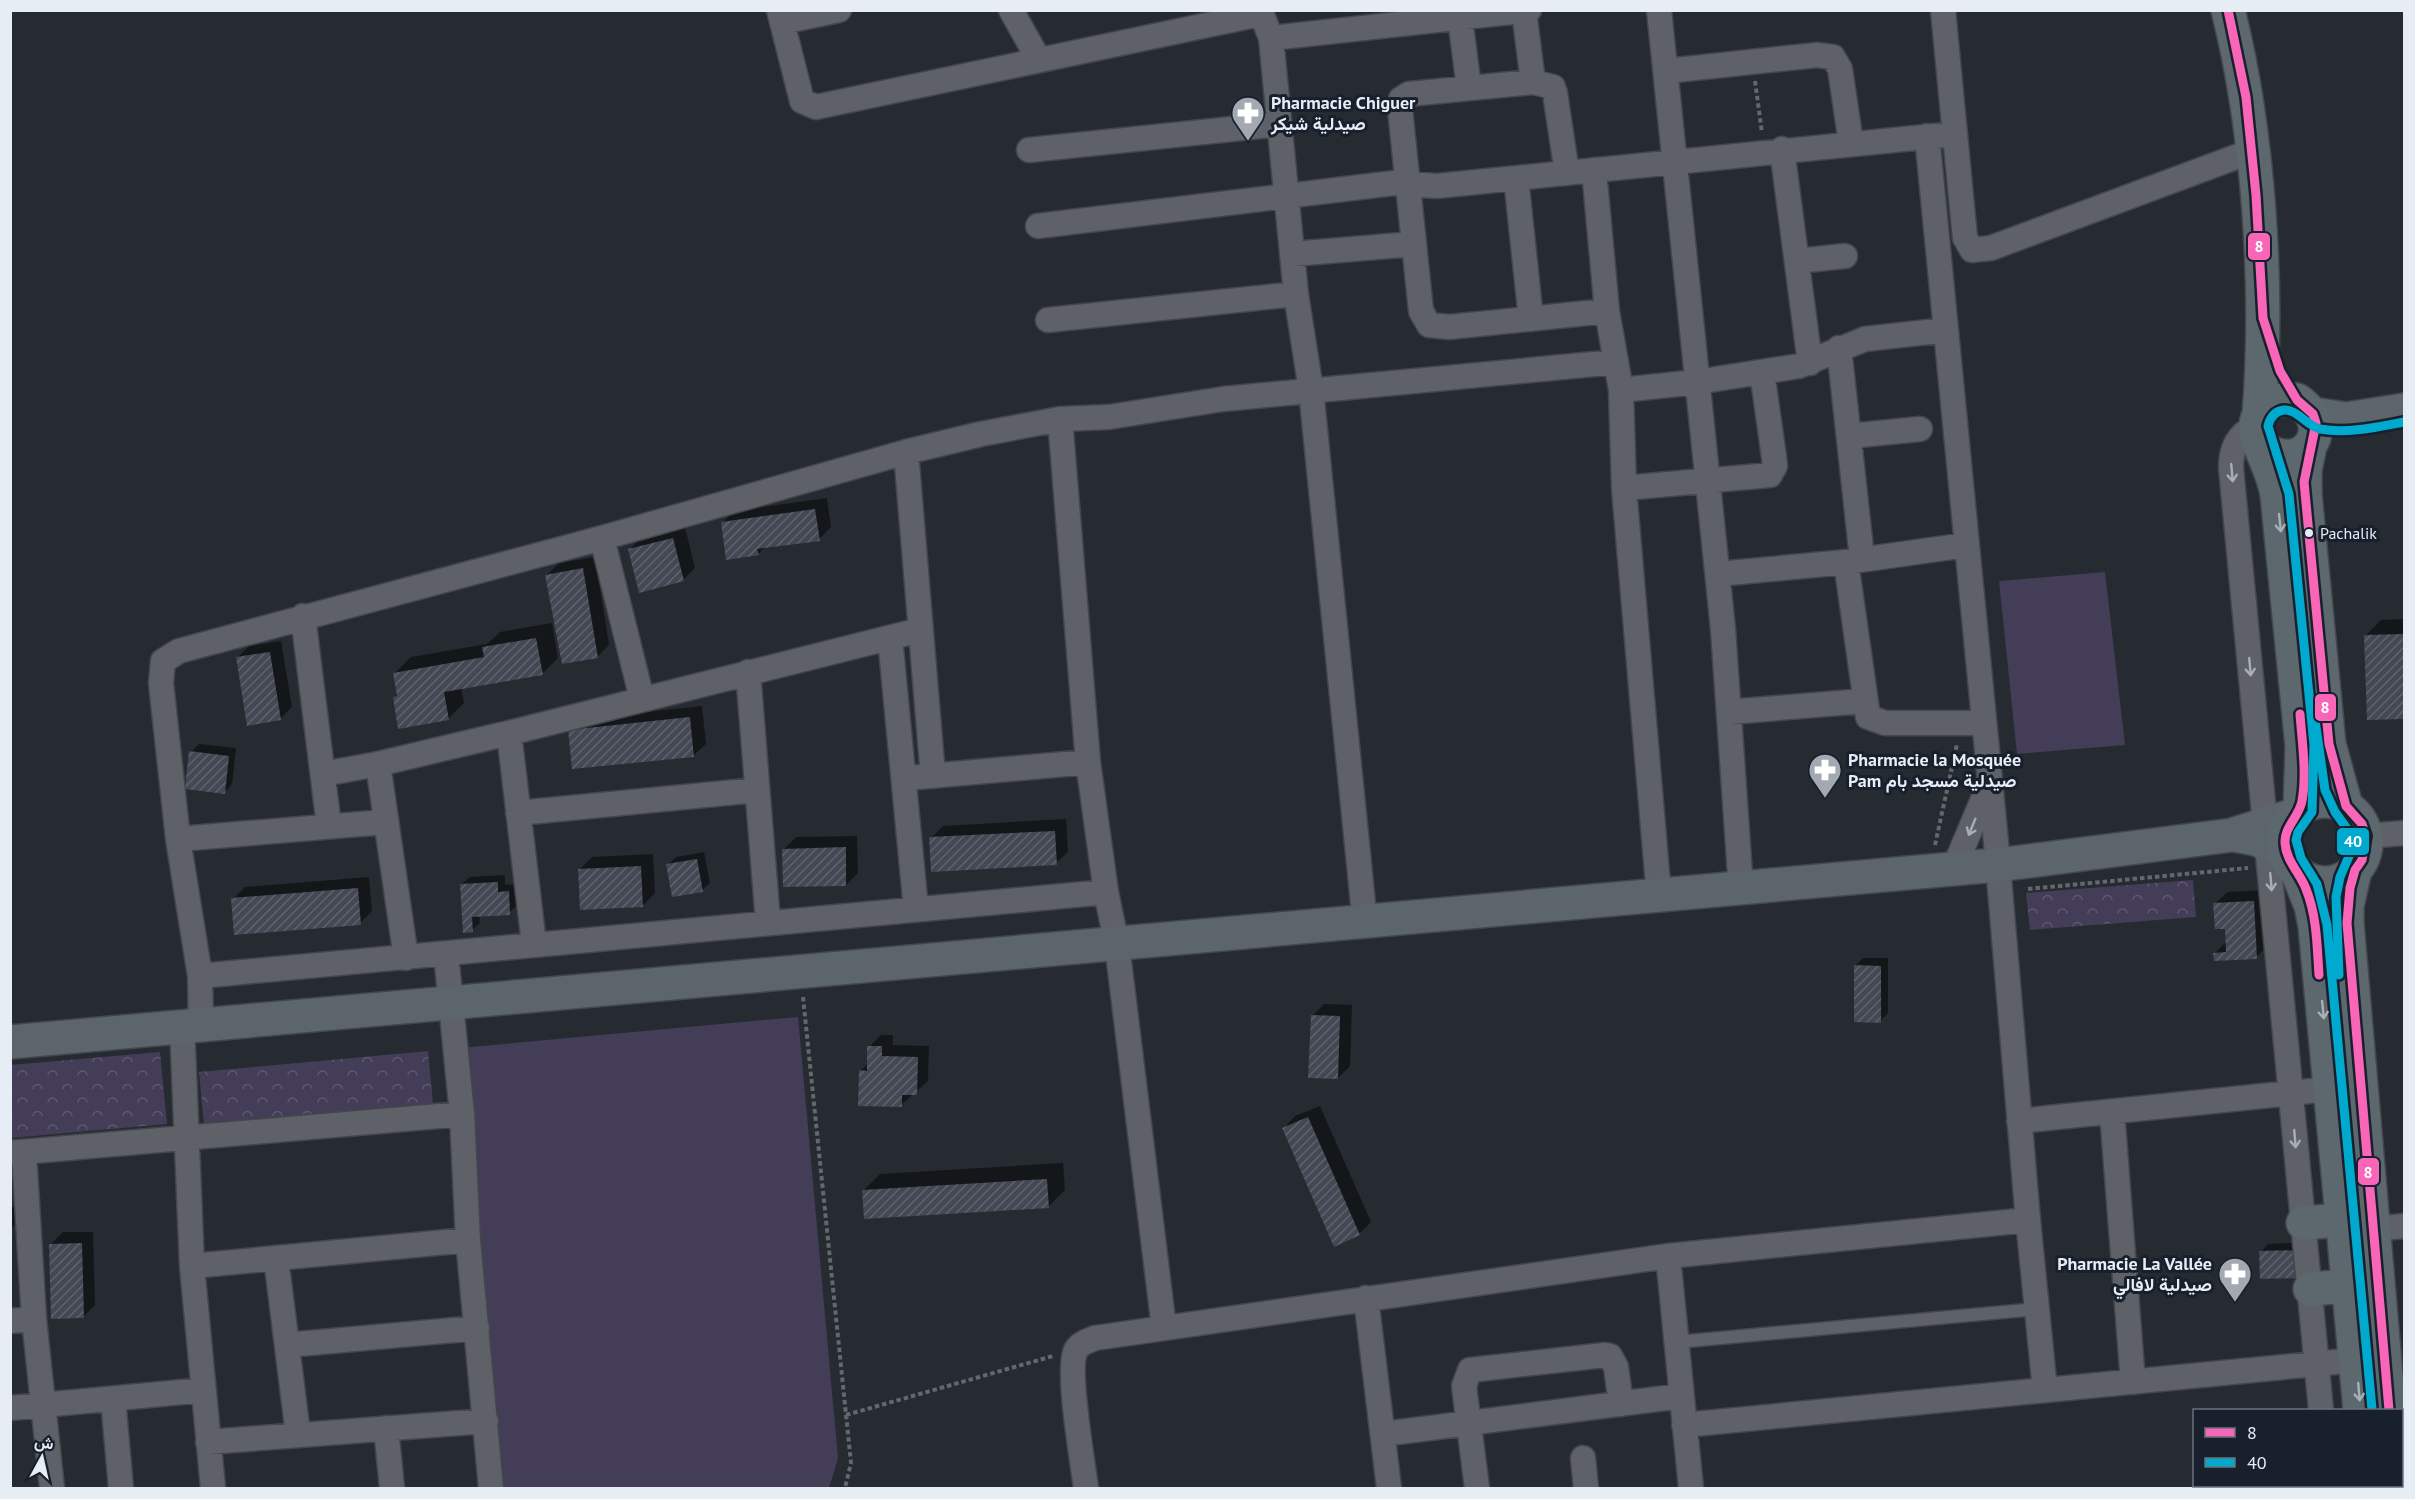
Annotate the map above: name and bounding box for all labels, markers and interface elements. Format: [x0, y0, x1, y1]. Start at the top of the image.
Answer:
place label: Pharmacie Chiguer صيدلية شيكر [1270, 91, 1416, 135]
pharmacy icon: Pharmacie Chiguer صيدلية شيكر [1230, 95, 1266, 142]
line badge: 8 [2247, 232, 2271, 261]
text: 8 [2254, 236, 2264, 256]
one-way arrow [2227, 463, 2238, 482]
one-way arrow [2275, 512, 2286, 532]
place label: Pachalik [2320, 523, 2377, 543]
marker: Pachalik [2303, 527, 2315, 539]
one-way arrow [2245, 657, 2256, 676]
line badge: 8 [2314, 693, 2337, 722]
text: 8 [2320, 697, 2330, 717]
place label: Pharmacie la Mosquée Pam صيدلية مسجد بام [1848, 748, 2021, 793]
pharmacy icon: Pharmacie la Mosquée Pam صيدلية مسجد بام [1807, 752, 1843, 799]
one-way arrow [1966, 817, 1977, 835]
line badge: 40 [2336, 827, 2370, 856]
text: 40 [2344, 831, 2362, 851]
one-way arrow [2266, 872, 2277, 891]
one-way arrow [2318, 1000, 2329, 1019]
one-way arrow [2290, 1128, 2301, 1148]
line badge: 8 [2357, 1157, 2380, 1186]
text: 8 [2363, 1162, 2373, 1182]
place label: Pharmacie La Vallée صيدلية لافالي [2057, 1252, 2212, 1300]
pharmacy icon: Pharmacie La Vallée صيدلية لافالي [2217, 1256, 2253, 1303]
one-way arrow [2353, 1382, 2364, 1402]
legend [2193, 1409, 2403, 1487]
text: 8 [2247, 1421, 2257, 1444]
north arrow [12, 1427, 72, 1487]
text: ش [33, 1431, 55, 1453]
text: 40 [2247, 1451, 2267, 1474]

